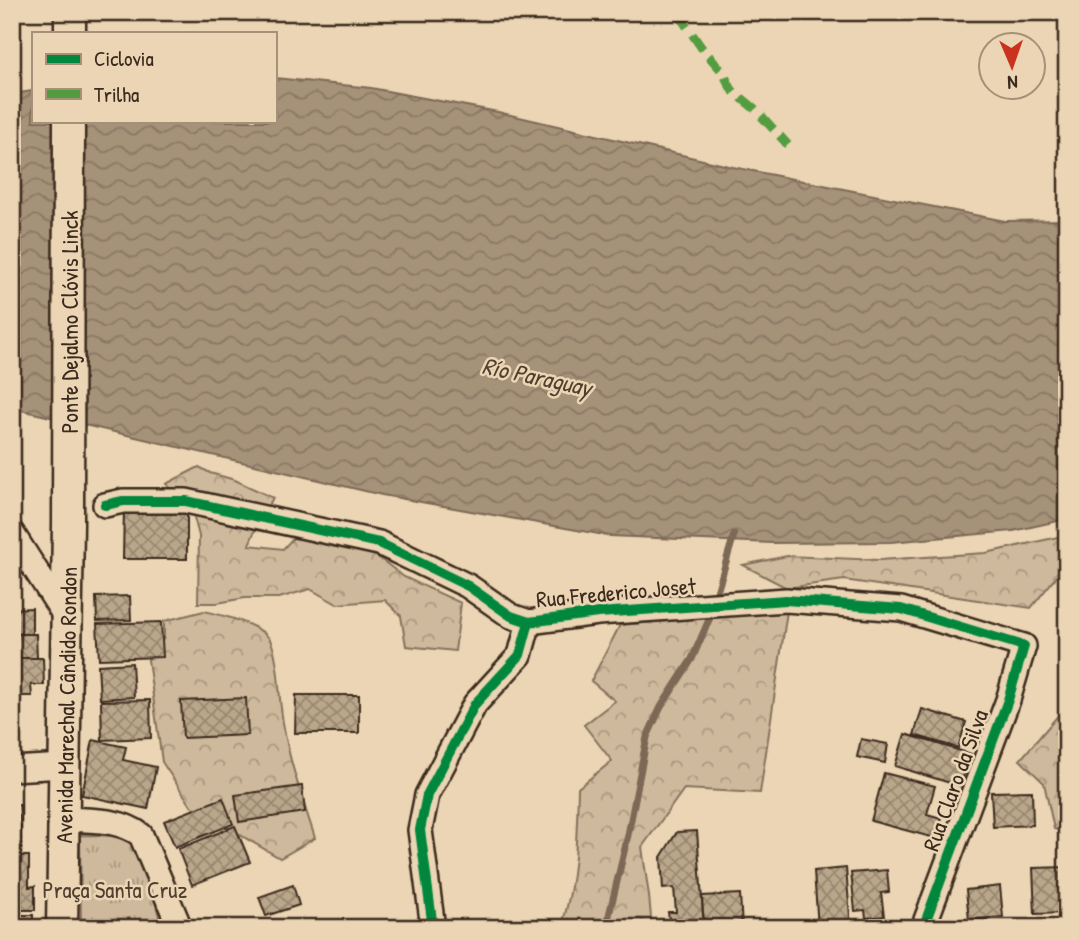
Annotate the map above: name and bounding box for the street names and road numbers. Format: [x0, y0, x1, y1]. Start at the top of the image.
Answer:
street label: Ponte Dejalmo Clóvis Linck [54, 210, 85, 433]
street label: Avenida Marechal Cândido Rondon [48, 566, 84, 844]
street label: Rua Frederico Joset [535, 569, 698, 614]
street label: Rua Claro da Silva [915, 705, 995, 855]

